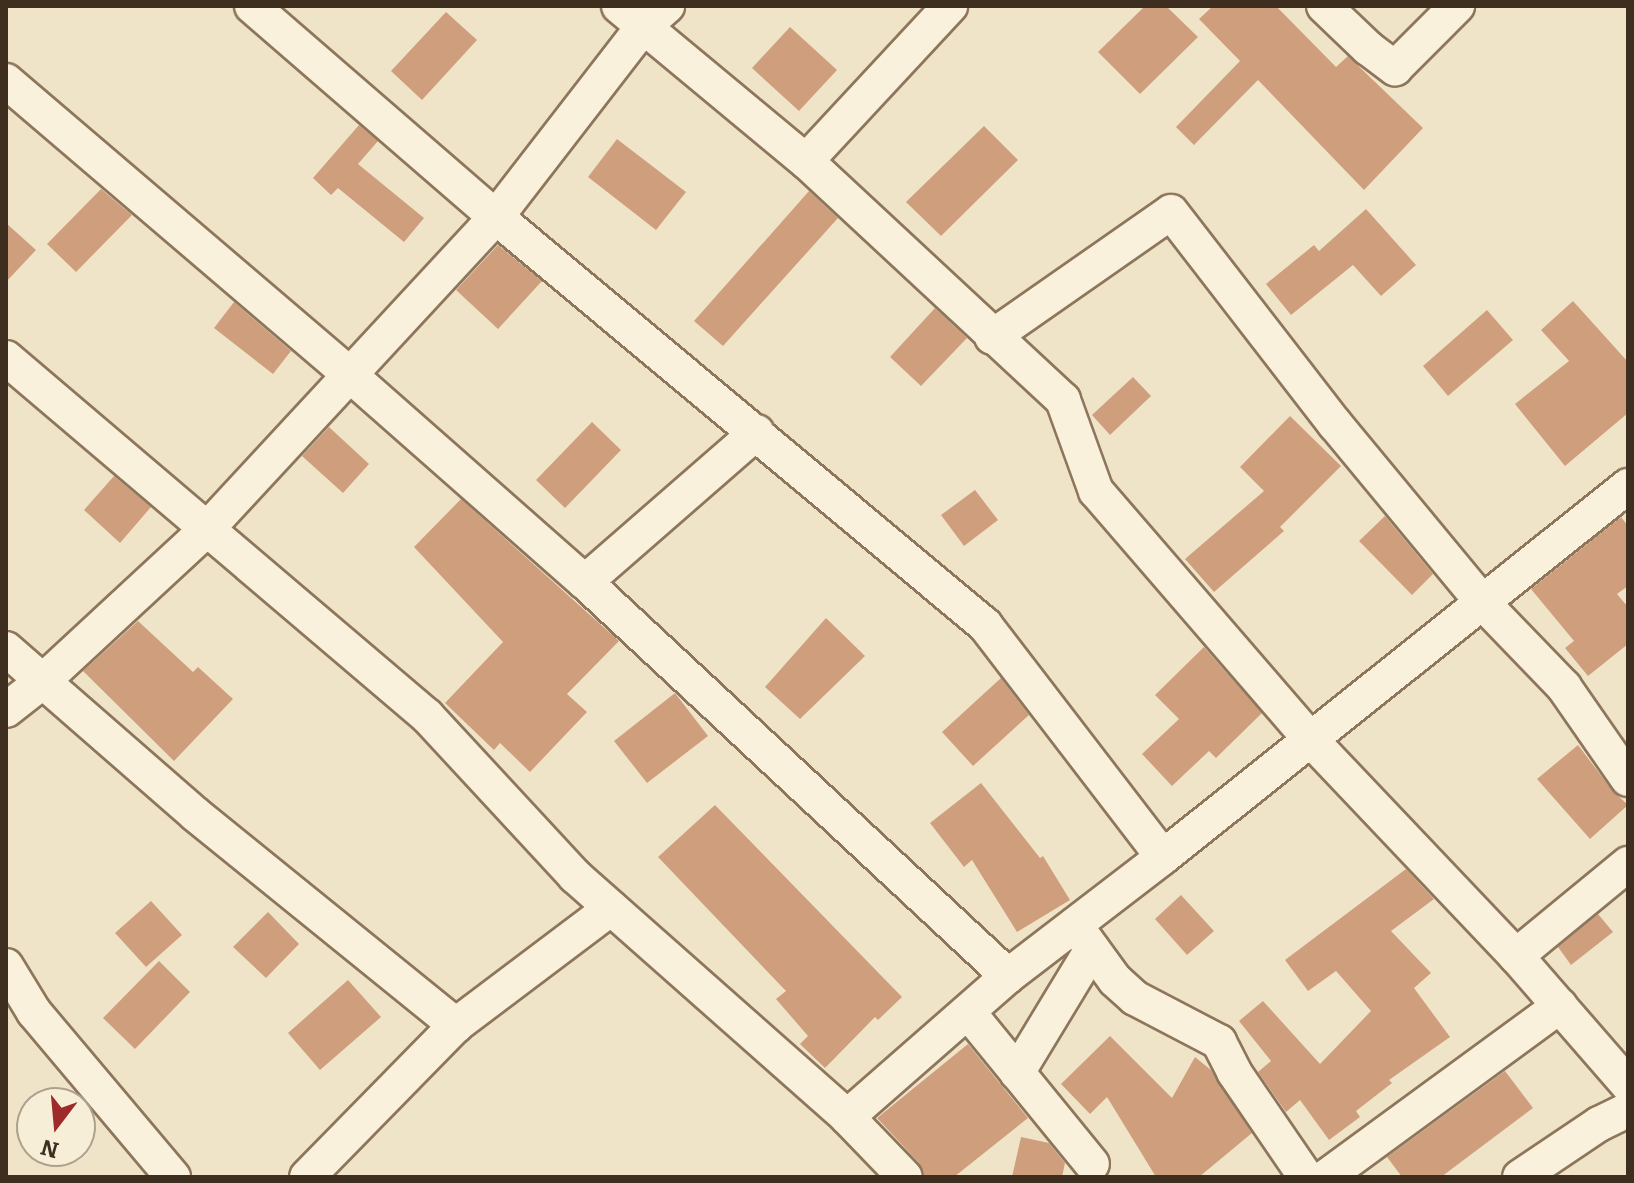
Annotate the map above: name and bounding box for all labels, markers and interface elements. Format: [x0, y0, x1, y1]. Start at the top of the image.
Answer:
north arrow [16, 1087, 96, 1167]
text: N [38, 1133, 62, 1164]

